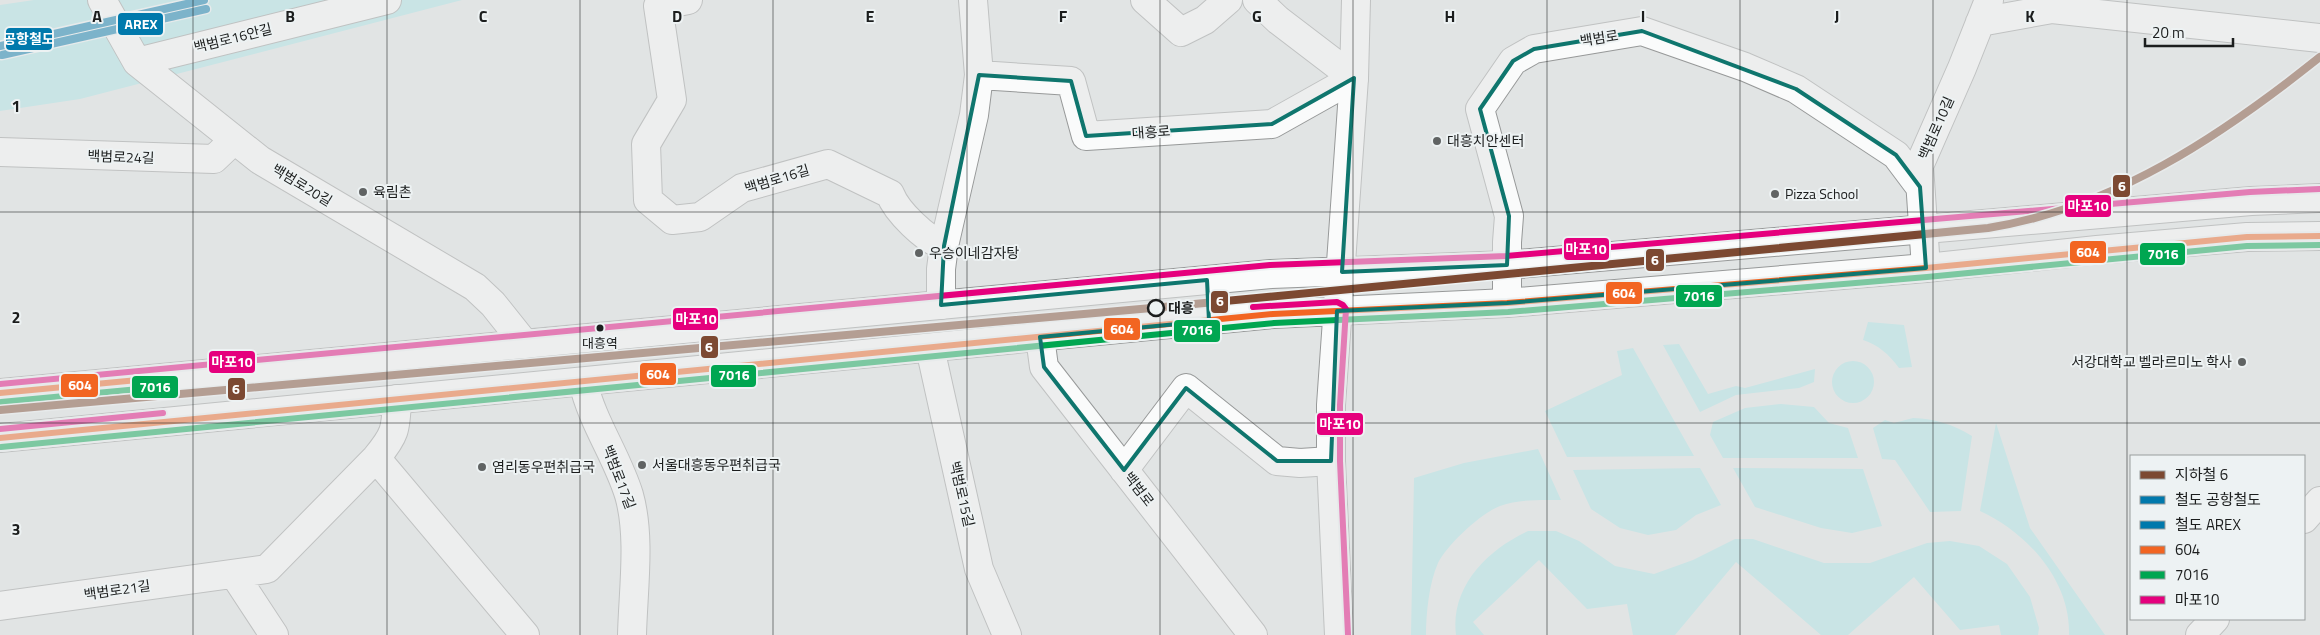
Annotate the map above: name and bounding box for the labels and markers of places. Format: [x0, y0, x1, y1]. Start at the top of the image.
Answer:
place label: 대흥치안센터 [1447, 130, 1524, 151]
marker: 대흥치안센터 [1431, 135, 1443, 147]
place label: 육림촌 [373, 181, 412, 202]
place label: Pizza School [1785, 183, 1858, 204]
marker: 육림촌 [357, 186, 369, 198]
marker: Pizza School [1769, 188, 1781, 200]
place label: 우승이네감자탕 [929, 242, 1019, 263]
marker: 우승이네감자탕 [913, 247, 925, 259]
place label: 대흥 [1168, 297, 1194, 318]
marker: 대흥 [1147, 299, 1165, 317]
marker: 대흥역 [595, 323, 605, 333]
place label: 대흥역 [582, 333, 618, 353]
place label: 서강대학교 벨라르미노 학사 [2071, 351, 2232, 372]
marker: 서강대학교 벨라르미노 학사 [2236, 356, 2248, 368]
place label: 서울대흥동우편취급국 [652, 454, 781, 475]
place label: 염리동우편취급국 [492, 456, 595, 477]
marker: 서울대흥동우편취급국 [636, 459, 648, 471]
marker: 염리동우편취급국 [476, 461, 488, 473]

